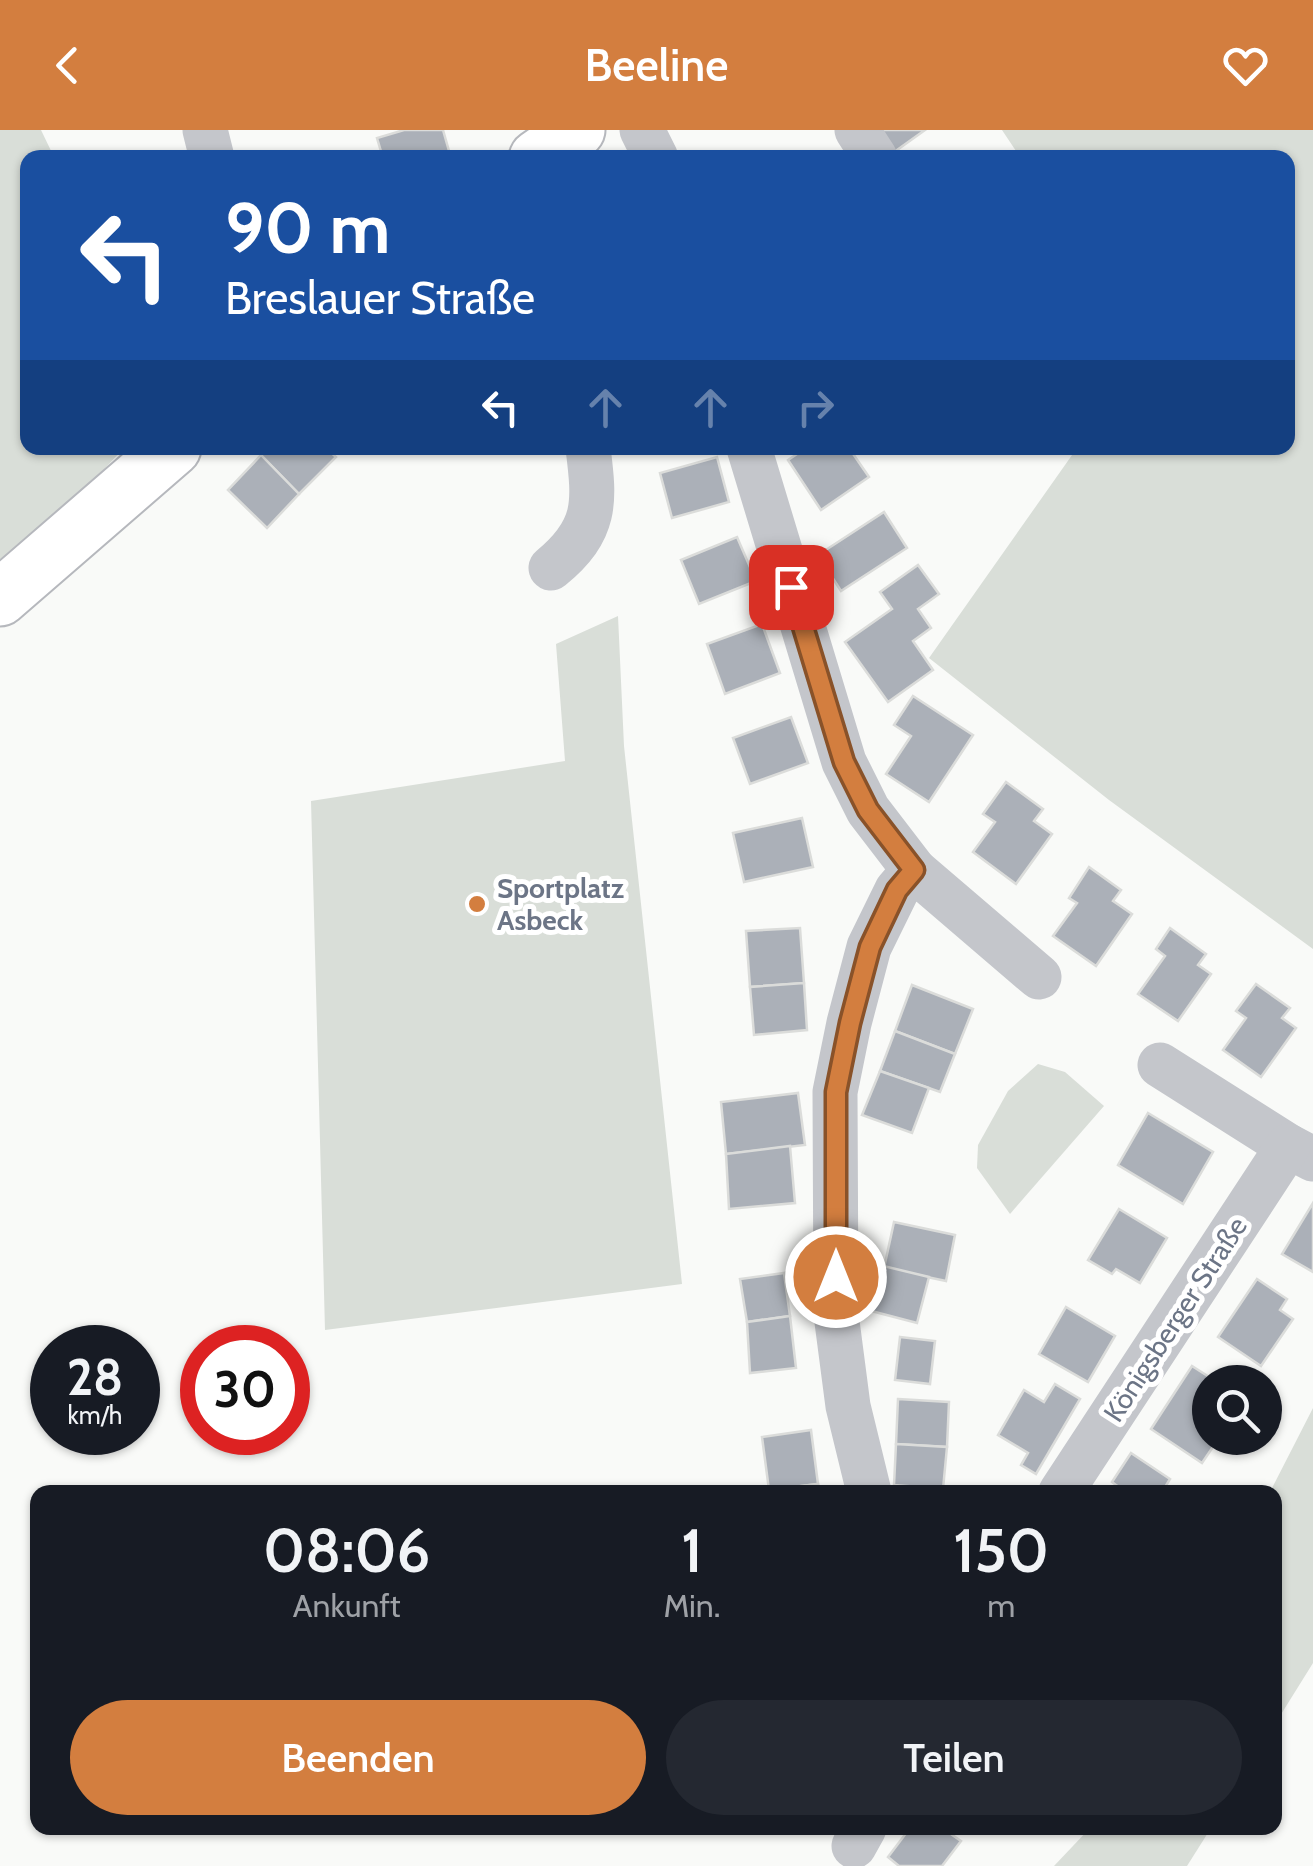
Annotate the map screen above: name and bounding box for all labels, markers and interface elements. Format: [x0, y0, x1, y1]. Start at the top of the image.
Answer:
icon: back [40, 38, 95, 93]
text: Beeline [585, 38, 728, 92]
icon: heart [1218, 38, 1273, 93]
text: 90 m [225, 185, 390, 271]
icon: left [60, 190, 190, 320]
text: Breslauer Straße [225, 271, 535, 325]
icon: left [473, 380, 528, 435]
icon: ahead [578, 380, 633, 435]
icon: ahead [683, 380, 738, 435]
icon: right [788, 380, 843, 435]
pin [749, 545, 834, 630]
icon: arrive [764, 560, 819, 615]
place label: Sportplatz Asbeck [497, 871, 624, 937]
marker: Sportplatz Asbeck [466, 893, 488, 915]
street label: Königsberger Straße [1096, 1210, 1254, 1428]
position arrow [784, 1225, 888, 1329]
speed limit sign: 30 [180, 1325, 310, 1455]
text: 28 [67, 1347, 123, 1408]
map controls [1192, 1365, 1282, 1455]
button: search [1192, 1365, 1282, 1455]
text: km/h [68, 1400, 122, 1430]
text: 08:06 [263, 1514, 430, 1587]
text: 1 [681, 1514, 702, 1587]
text: 150 [953, 1514, 1049, 1587]
text: Ankunft [293, 1586, 401, 1625]
text: Min. [663, 1586, 720, 1625]
text: m [987, 1586, 1015, 1625]
button: Beenden [70, 1700, 646, 1815]
button: Teilen [666, 1700, 1242, 1815]

